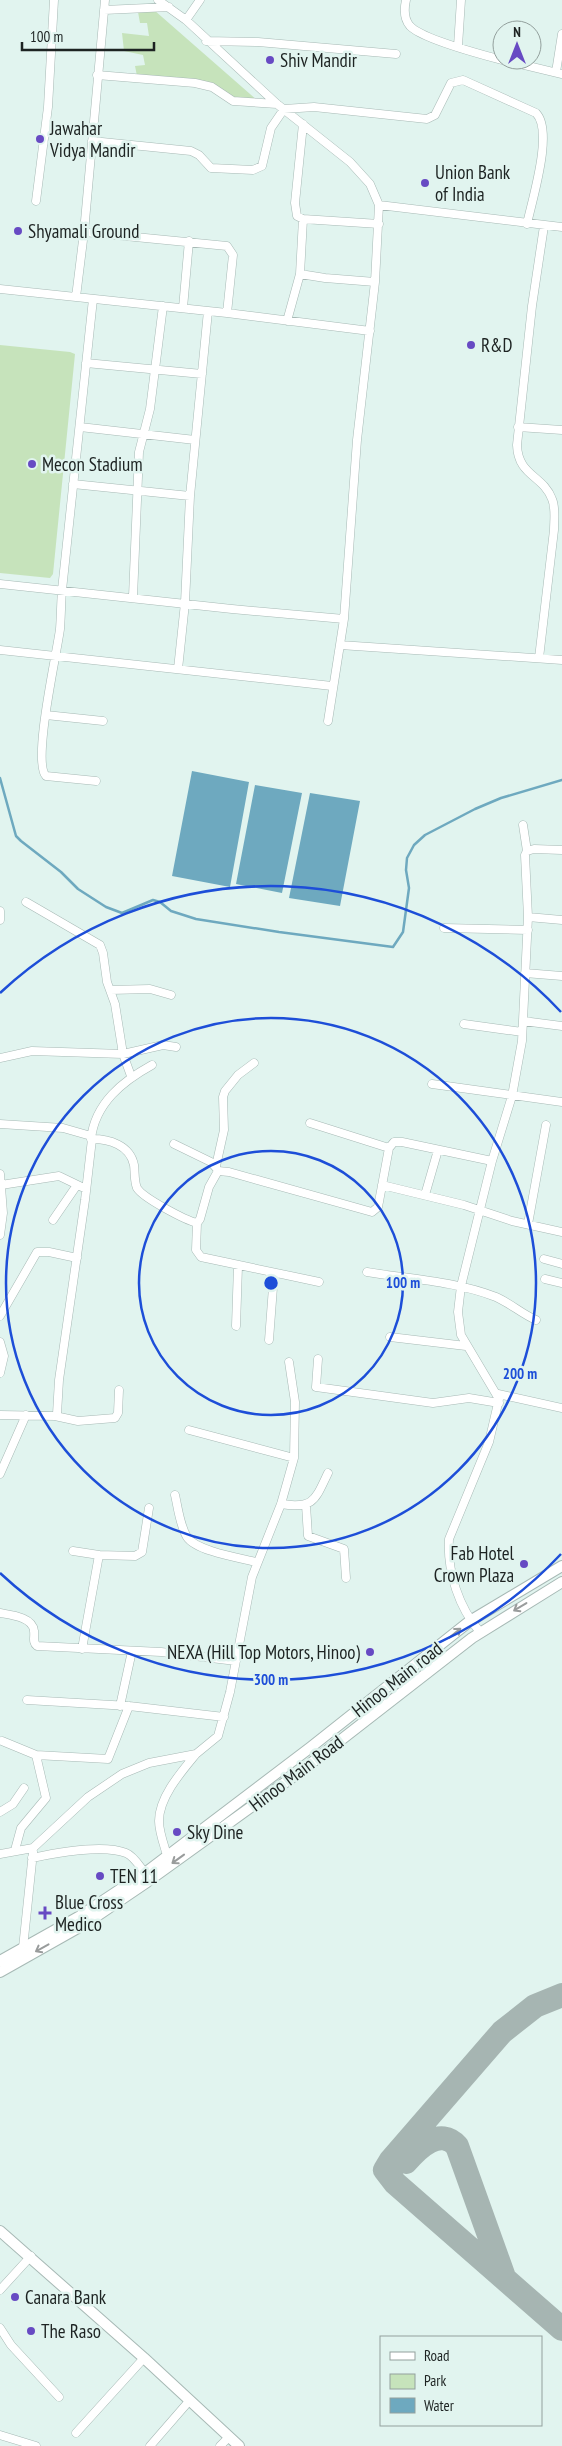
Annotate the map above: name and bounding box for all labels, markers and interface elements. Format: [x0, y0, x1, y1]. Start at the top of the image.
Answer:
scale bar [22, 20, 155, 52]
north arrow [492, 20, 542, 70]
text: N [513, 23, 521, 41]
text: 100 m [30, 27, 63, 46]
place label: Shiv Mandir [280, 48, 358, 72]
marker: Shiv Mandir [264, 54, 276, 66]
place label: Jawahar Vidya Mandir [49, 116, 136, 162]
marker: Jawahar Vidya Mandir [34, 133, 46, 145]
place label: Union Bank of India [435, 160, 511, 206]
marker: Union Bank of India [419, 177, 431, 189]
place label: Shyamali Ground [28, 219, 139, 243]
marker: Shyamali Ground [12, 225, 24, 237]
place label: R&D [481, 333, 513, 357]
marker: R&D [465, 339, 477, 351]
place label: Mecon Stadium [42, 452, 143, 476]
marker: Mecon Stadium [26, 458, 38, 470]
text: 100 m [386, 1273, 420, 1292]
centre of rings [262, 1274, 280, 1292]
text: 200 m [503, 1364, 537, 1383]
place label: Fab Hotel Crown Plaza [434, 1541, 515, 1587]
marker: Fab Hotel Crown Plaza [518, 1558, 530, 1570]
one-way arrow [513, 1602, 527, 1612]
one-way arrow [448, 1628, 461, 1639]
street label: Hinoo Main road [347, 1636, 447, 1722]
place label: NEXA (Hill Top Motors, Hinoo) [167, 1640, 361, 1664]
marker: NEXA (Hill Top Motors, Hinoo) [364, 1646, 376, 1658]
text: 300 m [254, 1670, 288, 1689]
street label: Hinoo Main Road [244, 1730, 348, 1816]
place label: Sky Dine [187, 1820, 244, 1844]
marker: Sky Dine [171, 1826, 183, 1838]
one-way arrow [171, 1854, 185, 1864]
place label: TEN 11 [110, 1864, 158, 1888]
marker: TEN 11 [94, 1870, 106, 1882]
place label: Blue Cross Medico [55, 1890, 123, 1936]
marker: Blue Cross Medico [39, 1907, 51, 1919]
one-way arrow [35, 1943, 50, 1953]
place label: Canara Bank [25, 2285, 107, 2309]
marker: Canara Bank [9, 2291, 21, 2303]
place label: The Raso [41, 2319, 101, 2343]
marker: The Raso [25, 2325, 37, 2337]
legend [380, 2336, 542, 2426]
text: Road [424, 2346, 450, 2365]
text: Park [424, 2371, 446, 2390]
text: Water [424, 2396, 455, 2415]

